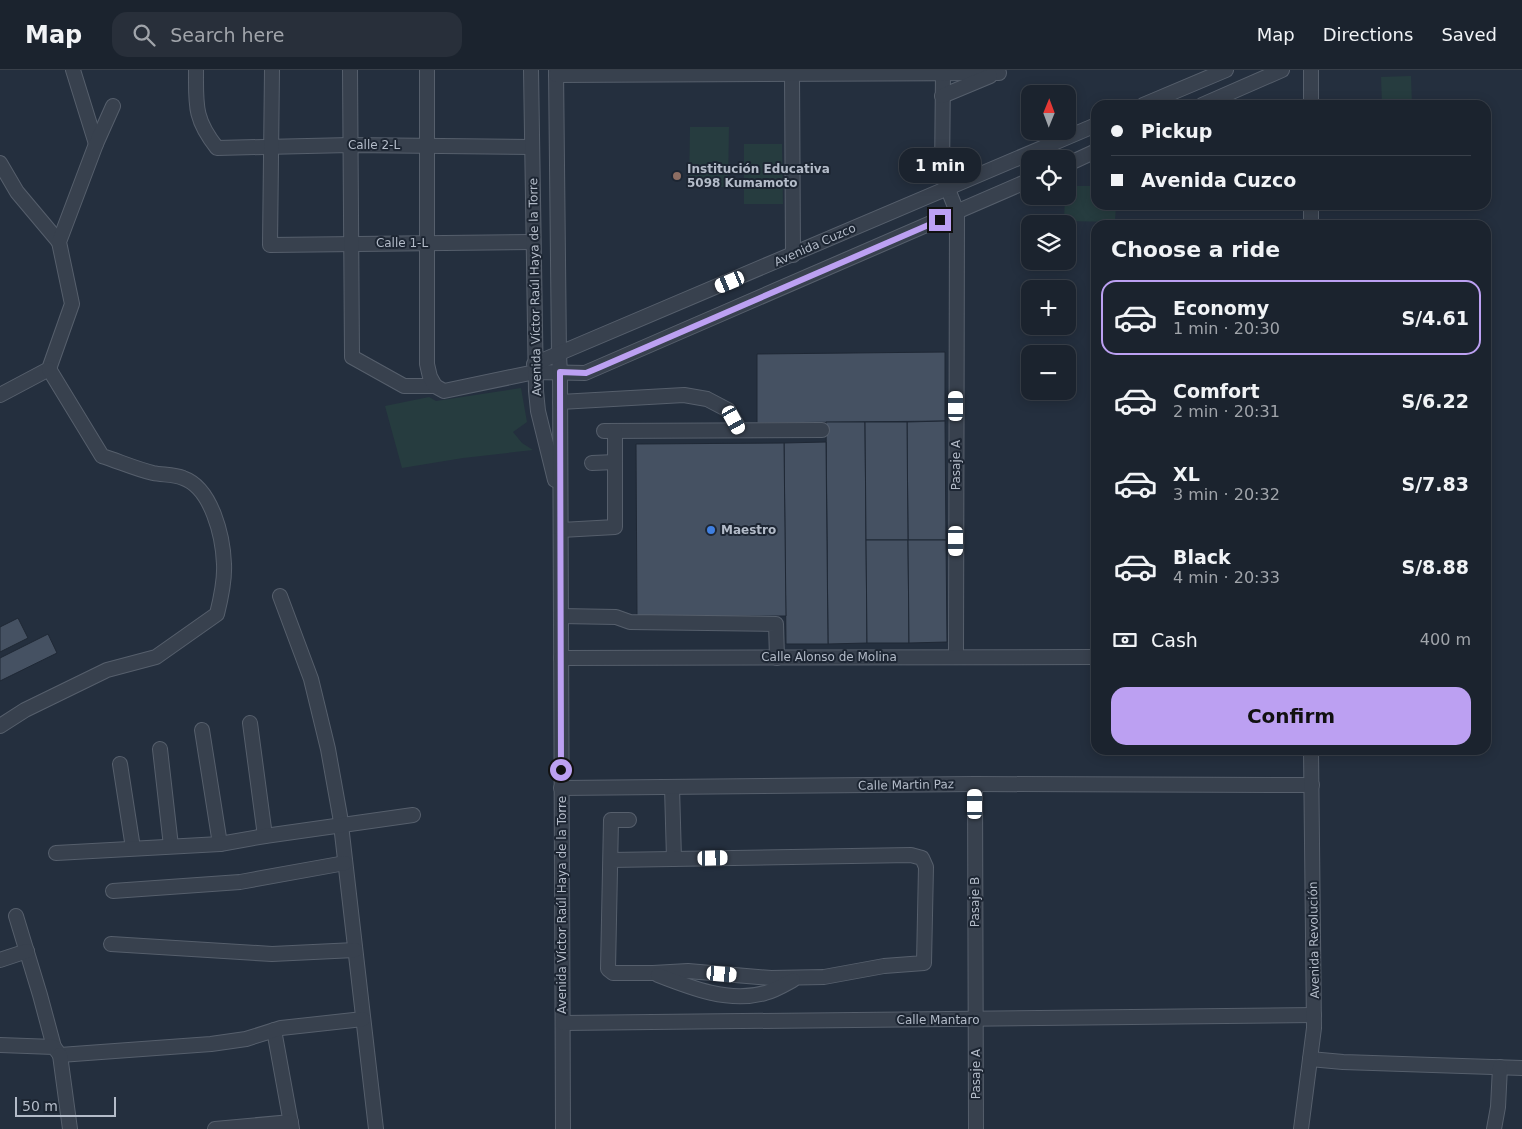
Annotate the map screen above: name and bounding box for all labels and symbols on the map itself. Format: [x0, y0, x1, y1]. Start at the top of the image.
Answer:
north arrow [1021, 85, 1076, 140]
street label: Calle 2-L [348, 138, 400, 152]
callout: 1 min [899, 148, 981, 182]
place label: Institución Educativa 5098 Kumamoto [687, 162, 830, 190]
marker: Institución Educativa 5098 Kumamoto [671, 170, 683, 182]
street label: Avenida Víctor Raúl Haya de la Torre [526, 178, 544, 396]
route end [929, 209, 951, 231]
street label: Avenida Cuzco [772, 221, 858, 269]
street label: Calle 1-L [376, 236, 428, 250]
car [713, 269, 746, 295]
car [948, 391, 963, 421]
car [720, 403, 747, 437]
street label: Pasaje A [949, 439, 963, 490]
place label: Maestro [721, 523, 776, 537]
marker: Maestro [705, 524, 717, 536]
car [948, 526, 963, 556]
street label: Calle Alonso de Molina [761, 650, 897, 664]
route start [550, 759, 572, 781]
street label: Calle Martin Paz [858, 777, 954, 793]
car [967, 789, 982, 819]
street label: Avenida Víctor Raúl Haya de la Torre [555, 796, 569, 1014]
car [697, 850, 728, 866]
street label: Pasaje B [968, 877, 982, 927]
street label: Avenida Revolución [1306, 881, 1322, 999]
car [706, 965, 737, 983]
street label: Calle Mantaro [897, 1013, 979, 1027]
street label: Pasaje A [969, 1048, 983, 1099]
scale bar [15, 1094, 116, 1117]

